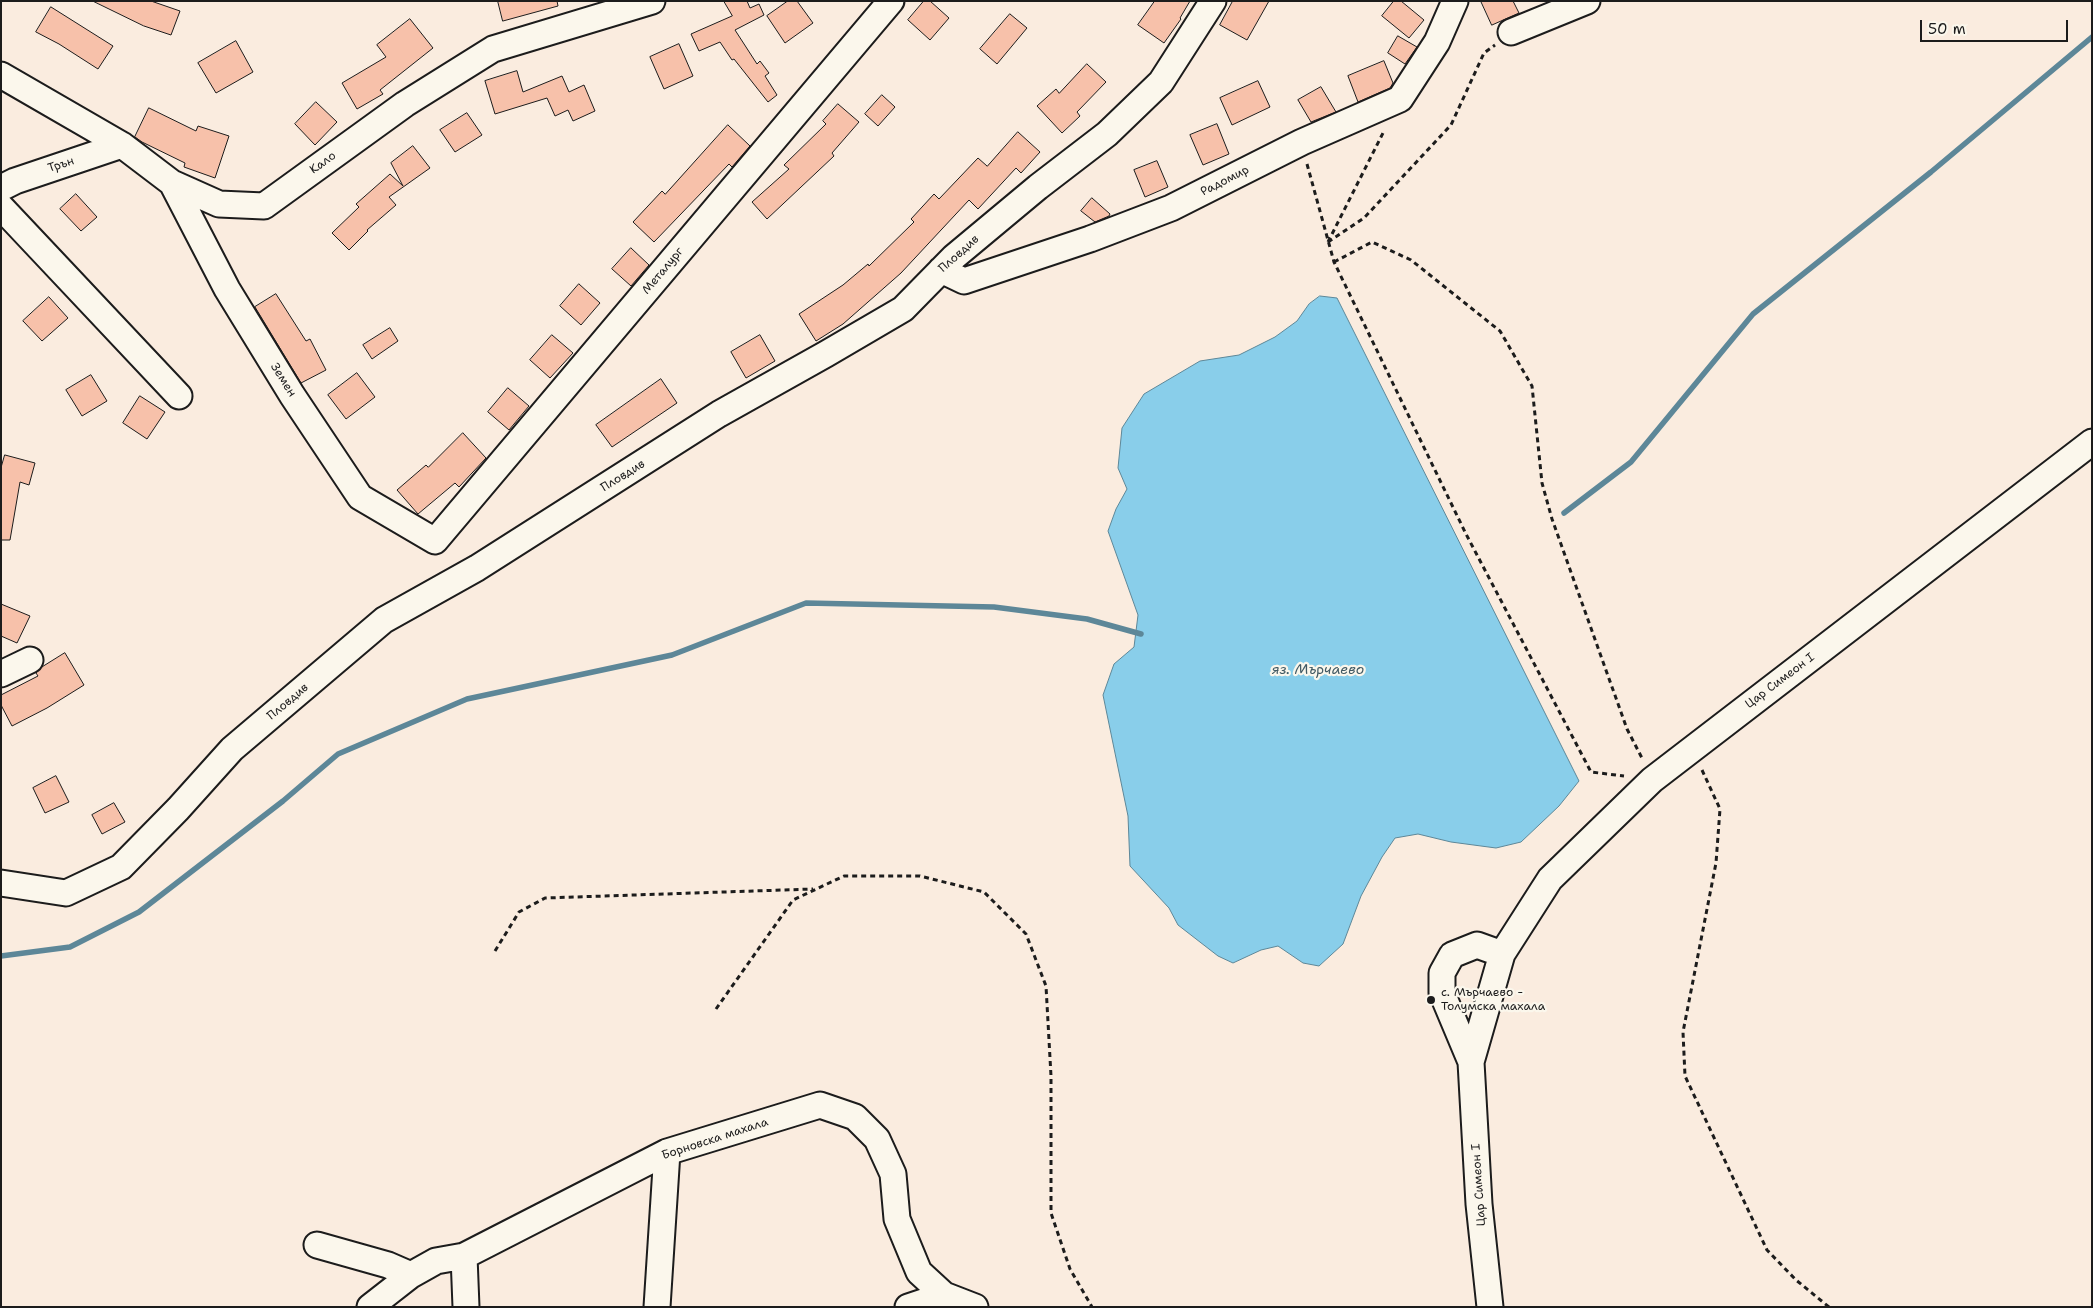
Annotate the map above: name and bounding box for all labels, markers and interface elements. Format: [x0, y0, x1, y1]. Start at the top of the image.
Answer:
scale bar [1923, 10, 2070, 42]
text: 50 m [1928, 19, 1966, 39]
street label: Кало [307, 149, 339, 177]
street label: Трън [46, 154, 76, 176]
street label: Радомир [1198, 163, 1252, 199]
street label: Пловдив [936, 232, 982, 276]
street label: Металург [639, 245, 687, 297]
street label: Земен [267, 360, 299, 400]
street label: Пловдив [598, 457, 648, 495]
street label: Цар Симеон I [1743, 650, 1817, 712]
water label: яз. Мърчаево [1272, 662, 1364, 678]
street label: Пловдив [264, 681, 312, 723]
place label: с. Мърчаево - Толумска махала [1441, 986, 1545, 1014]
marker: с. Мърчаево - Толумска махала [1425, 994, 1437, 1006]
street label: Борновска махала [660, 1115, 770, 1163]
street label: Цар Симеон I [1469, 1143, 1489, 1227]

